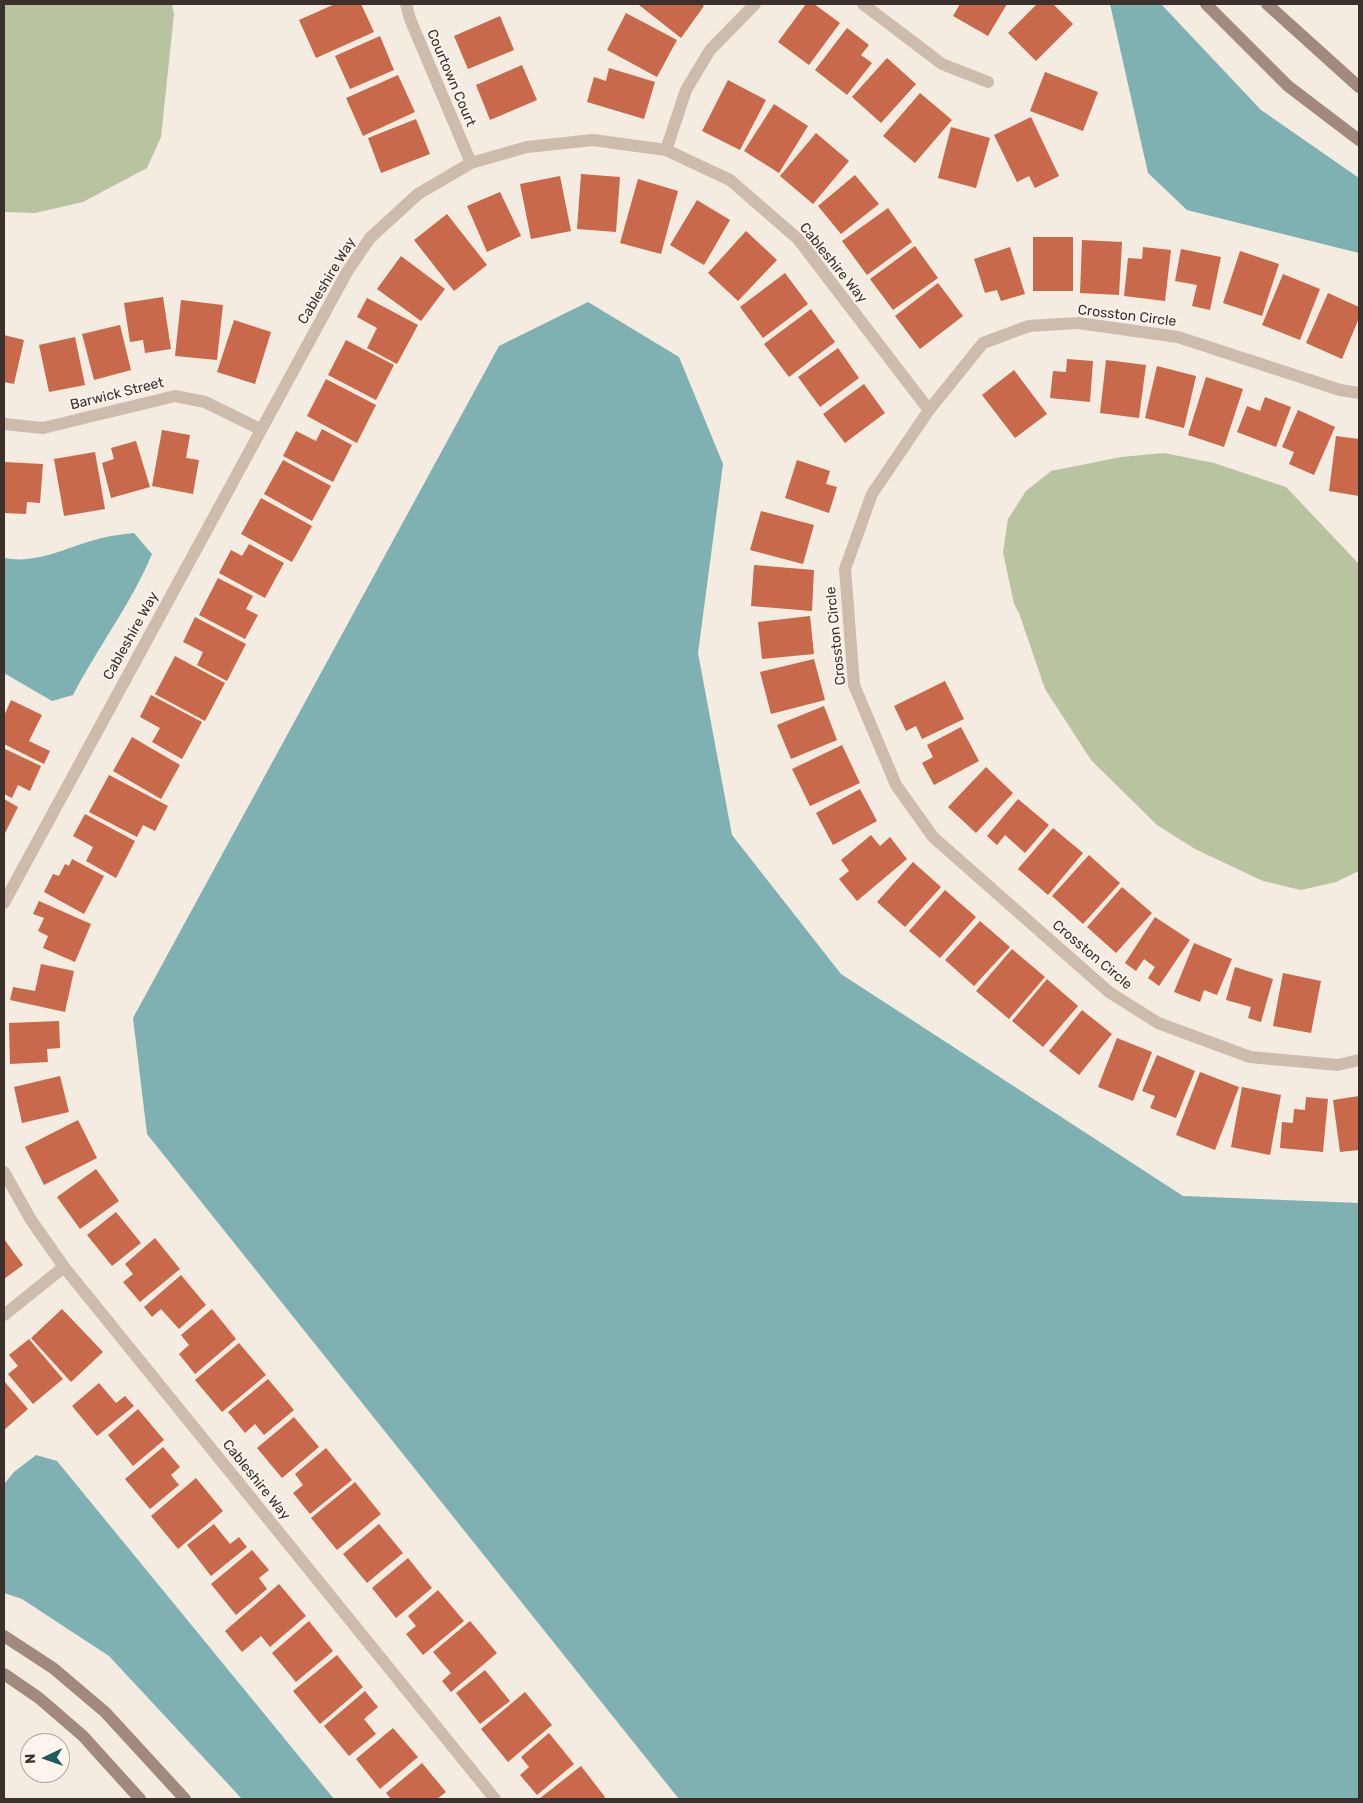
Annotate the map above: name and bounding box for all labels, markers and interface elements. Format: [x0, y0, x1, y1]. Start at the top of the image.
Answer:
street label: Courtown Court [423, 27, 479, 129]
street label: Cableshire Way [796, 220, 870, 306]
street label: Cableshire Way [294, 235, 360, 327]
street label: Crosston Circle [1077, 302, 1177, 330]
street label: Barwick Street [68, 374, 166, 414]
street label: Crosston Circle [822, 586, 850, 686]
street label: Cableshire Way [100, 589, 162, 683]
street label: Crosston Circle [1049, 917, 1135, 993]
street label: Cableshire Way [219, 1437, 293, 1523]
north arrow [20, 1733, 70, 1783]
text: N [22, 1753, 39, 1764]

